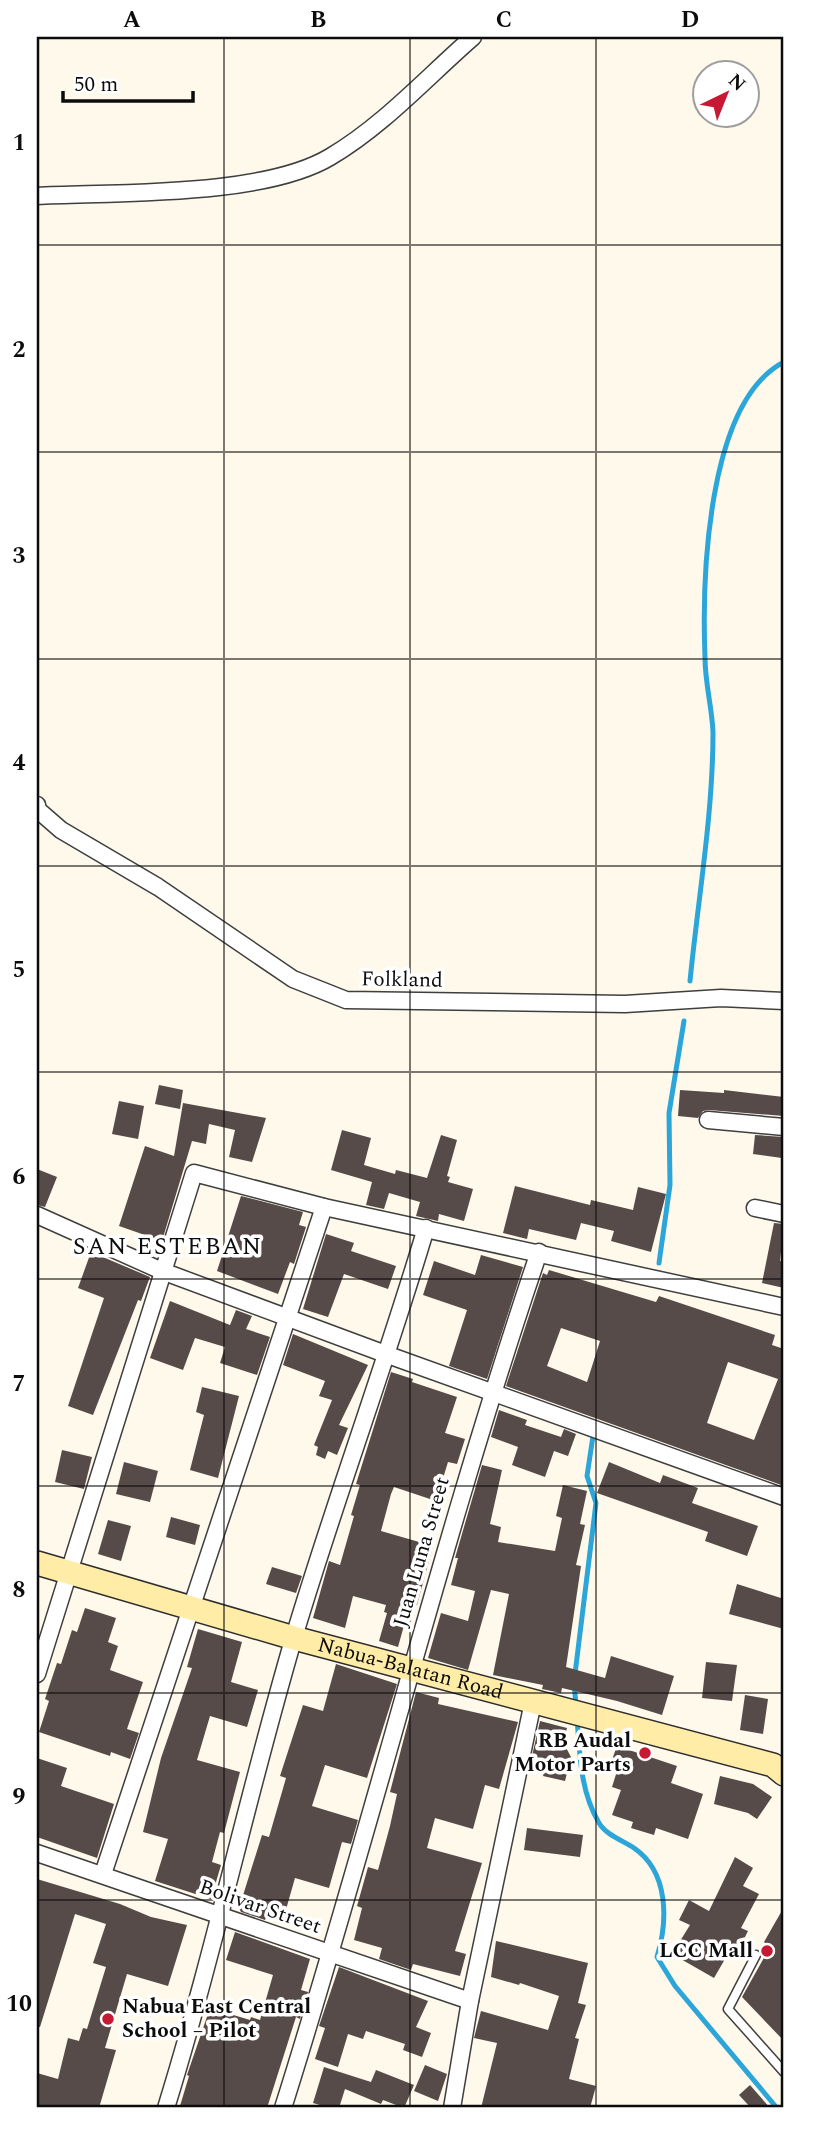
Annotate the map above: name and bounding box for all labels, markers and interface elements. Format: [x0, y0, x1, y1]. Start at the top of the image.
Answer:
text: A [123, 3, 141, 38]
text: B [310, 3, 326, 38]
text: C [496, 3, 512, 38]
text: D [681, 3, 699, 38]
scale bar [63, 60, 192, 104]
north arrow [692, 60, 762, 130]
text: N [721, 67, 752, 99]
text: 50 m [74, 69, 118, 101]
text: 1 [13, 126, 25, 161]
text: 2 [13, 333, 26, 368]
text: 3 [13, 539, 26, 574]
text: 4 [13, 746, 26, 781]
text: 5 [13, 953, 25, 988]
street label: Folkland [361, 963, 443, 997]
text: 6 [13, 1160, 26, 1195]
district label: SAN ESTEBAN [73, 1229, 263, 1265]
text: 7 [13, 1367, 25, 1402]
street label: Juan Luna Street [385, 1473, 459, 1631]
text: 8 [13, 1573, 25, 1608]
street label: Nabua-Balatan Road [314, 1629, 507, 1709]
place label: RB Audal Motor Parts [514, 1725, 631, 1781]
marker: RB Audal Motor Parts [637, 1745, 653, 1761]
text: 9 [13, 1780, 26, 1815]
street label: Bolivar Street [195, 1871, 325, 1943]
place label: LCC Mall [659, 1935, 753, 1967]
marker: LCC Mall [759, 1943, 775, 1959]
text: 10 [6, 1987, 32, 2022]
place label: Nabua East Central School – Pilot [122, 1991, 311, 2047]
marker: Nabua East Central School – Pilot [100, 2011, 116, 2027]

